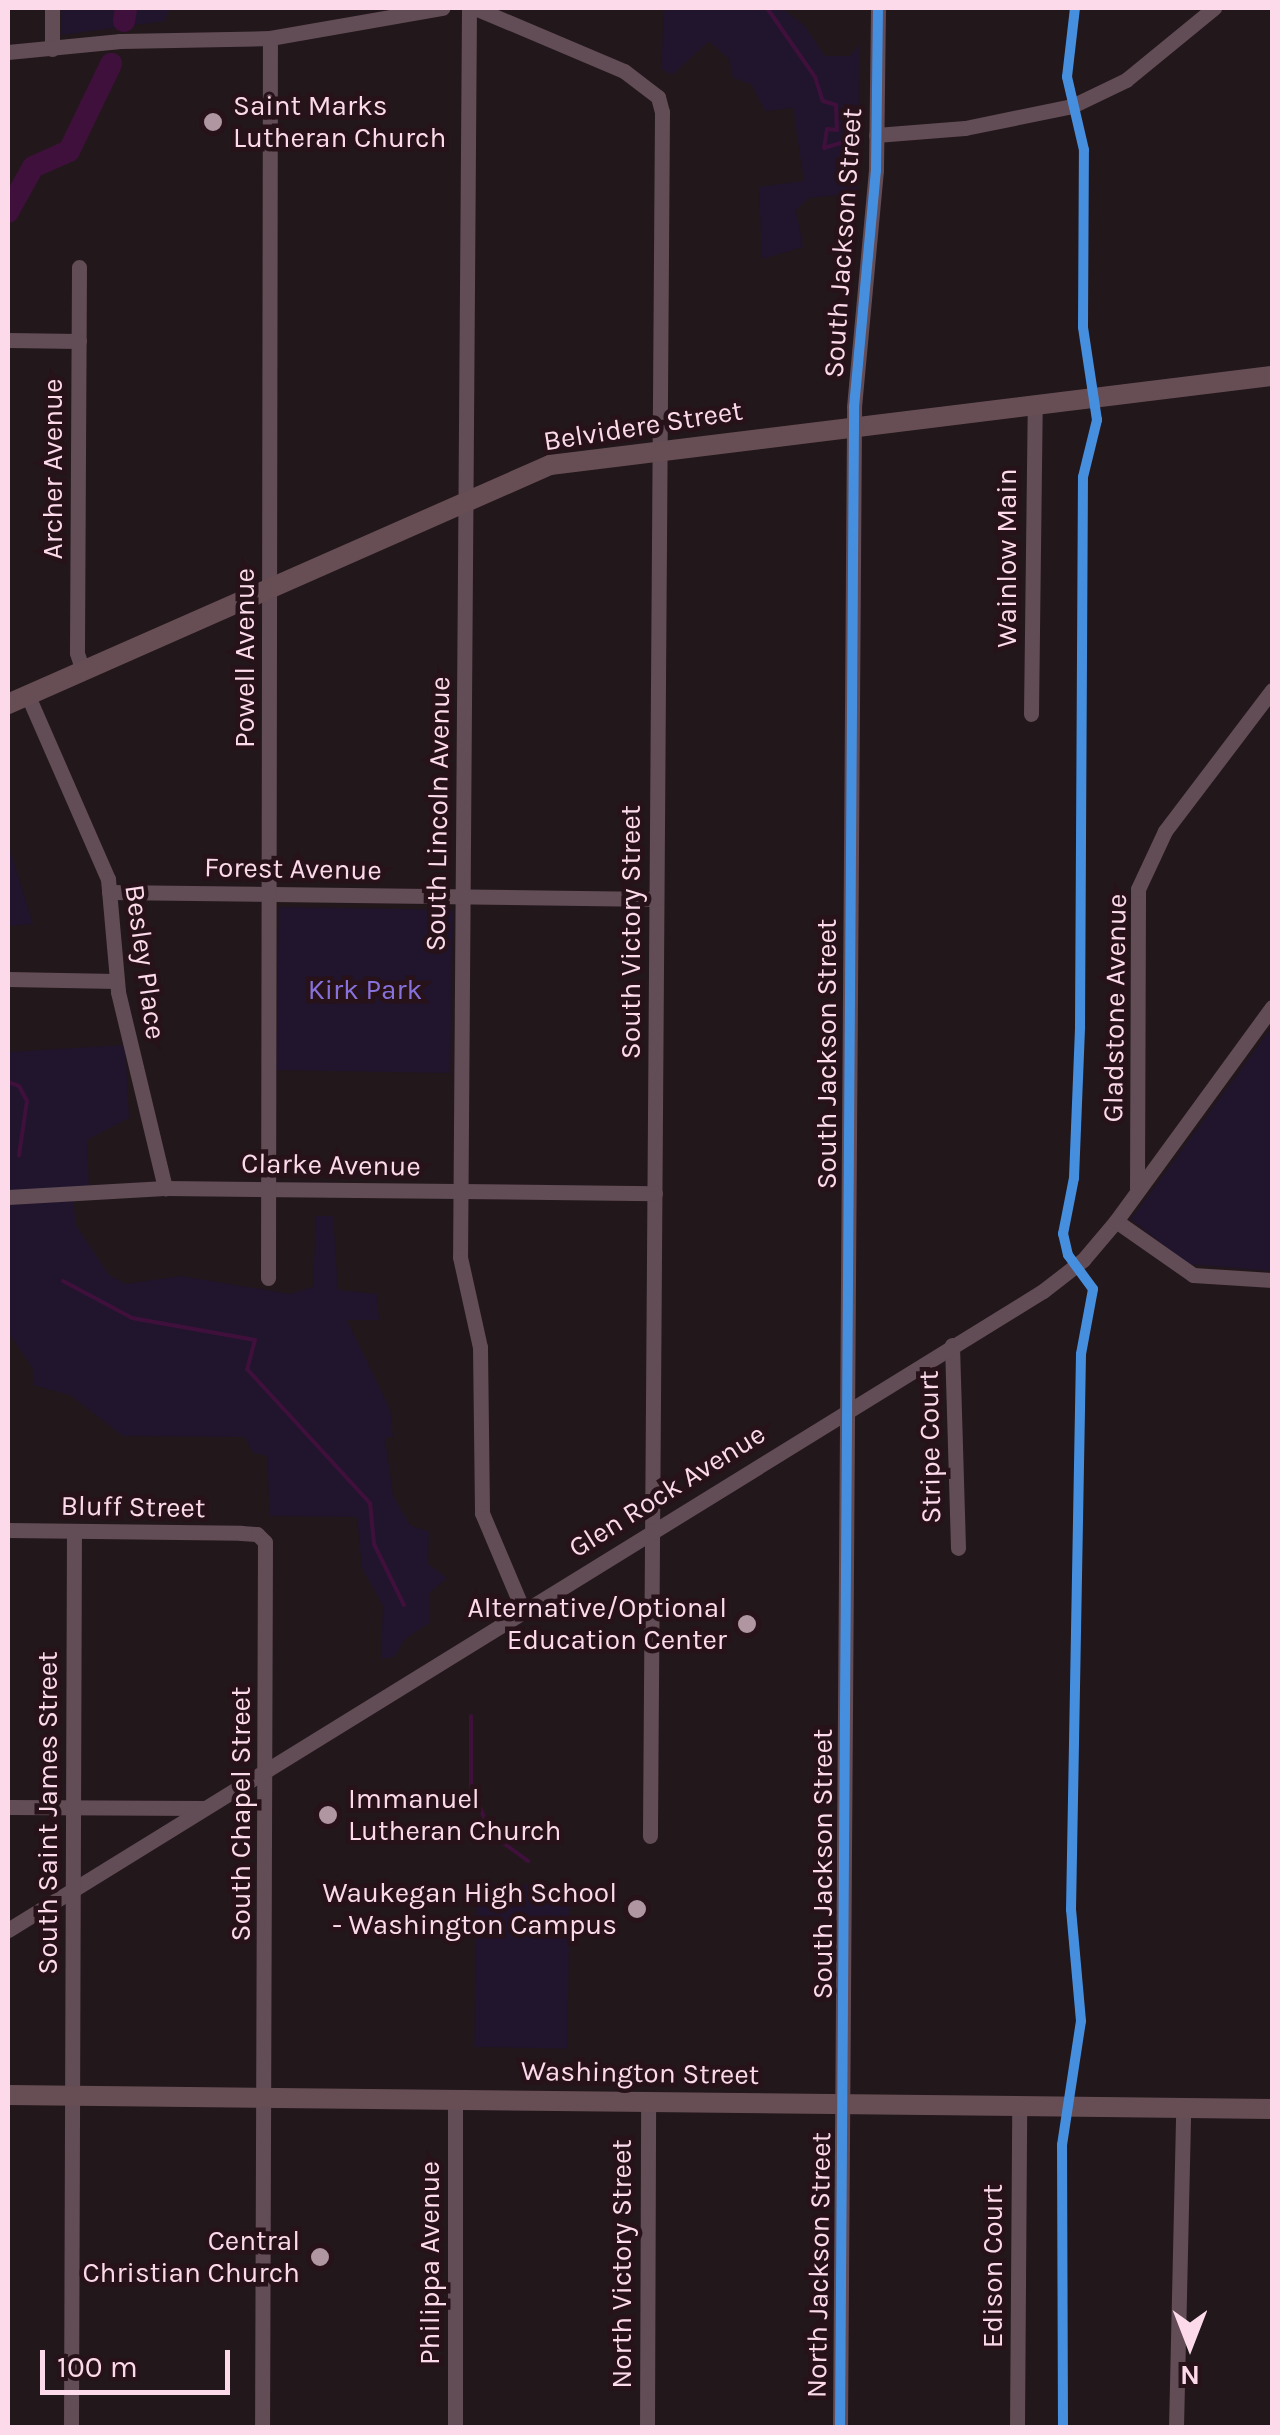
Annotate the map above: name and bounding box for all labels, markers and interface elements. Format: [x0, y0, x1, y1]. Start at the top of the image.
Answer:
place label: Saint Marks Lutheran Church [233, 89, 446, 155]
street label: South Jackson Street [817, 107, 869, 379]
marker: Saint Marks Lutheran Church [202, 111, 224, 133]
street label: Archer Avenue [36, 379, 70, 559]
street label: Belvidere Street [541, 394, 745, 458]
street label: Wainlow Main [990, 468, 1024, 648]
street label: Powell Avenue [228, 568, 262, 748]
street label: South Lincoln Avenue [419, 676, 457, 952]
street label: South Victory Street [614, 805, 648, 1059]
street label: Forest Avenue [204, 851, 382, 887]
street label: Besley Place [118, 882, 172, 1042]
street label: Gladstone Avenue [1096, 893, 1134, 1123]
street label: South Jackson Street [810, 919, 844, 1189]
park label: Kirk Park [308, 973, 422, 1007]
street label: Clarke Avenue [241, 1147, 421, 1183]
street label: Stripe Court [912, 1370, 948, 1524]
street label: Glen Rock Avenue [563, 1417, 771, 1565]
street label: Bluff Street [60, 1489, 206, 1525]
place label: Alternative/Optional Education Center [468, 1591, 727, 1657]
marker: Alternative/Optional Education Center [736, 1613, 758, 1635]
street label: South Saint James Street [31, 1651, 65, 1975]
street label: South Chapel Street [224, 1687, 258, 1941]
street label: South Jackson Street [806, 1729, 840, 1999]
place label: Immanuel Lutheran Church [348, 1782, 561, 1848]
marker: Immanuel Lutheran Church [317, 1804, 339, 1826]
place label: Waukegan High School - Washington Campus [322, 1876, 617, 1942]
marker: Waukegan High School - Washington Campus [626, 1898, 648, 1920]
street label: Washington Street [521, 2054, 759, 2092]
street label: North Jackson Street [800, 2132, 838, 2398]
street label: North Victory Street [605, 2139, 639, 2389]
street label: Philippa Avenue [413, 2161, 447, 2365]
street label: Edison Court [976, 2184, 1010, 2348]
place label: Central Christian Church [82, 2224, 300, 2290]
marker: Central Christian Church [309, 2246, 331, 2268]
north arrow [1140, 2295, 1240, 2395]
scale bar [45, 2330, 235, 2392]
text: 100 m [57, 2349, 138, 2385]
text: N [1180, 2359, 1200, 2392]

